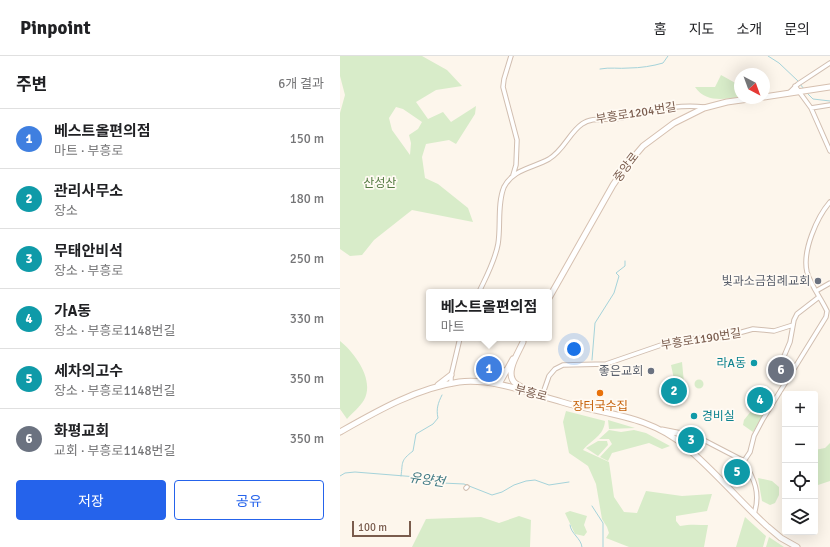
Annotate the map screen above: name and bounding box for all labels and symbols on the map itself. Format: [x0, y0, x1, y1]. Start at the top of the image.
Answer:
north arrow [734, 68, 770, 104]
street label: 부흥로1204번길 [595, 100, 677, 127]
street label: 중앙로 [610, 150, 642, 185]
park label: 산성산 [363, 176, 397, 191]
place label: 빛과소금침례교회 [722, 274, 810, 289]
marker: 빛과소금침례교회 [813, 276, 823, 286]
street label: 부흥로1190번길 [660, 326, 742, 353]
your location [564, 339, 584, 359]
pin: 1 [476, 354, 502, 384]
pin: 6 [768, 355, 794, 385]
place label: 라A동 [717, 356, 746, 371]
marker: 라A동 [749, 358, 759, 368]
place label: 좋은교회 [599, 364, 643, 379]
marker: 좋은교회 [646, 366, 656, 376]
pin: 2 [661, 376, 687, 406]
street label: 부흥로 [513, 382, 549, 405]
pin: 4 [747, 385, 773, 415]
marker: 장터국수집 [595, 388, 605, 398]
place label: 장터국수집 [572, 399, 628, 414]
place label: 경비실 [702, 409, 735, 424]
marker: 경비실 [689, 411, 699, 421]
pin: 3 [678, 425, 704, 455]
pin: 5 [724, 457, 750, 487]
water label: 유양천 [408, 469, 447, 491]
scale bar [352, 519, 411, 538]

